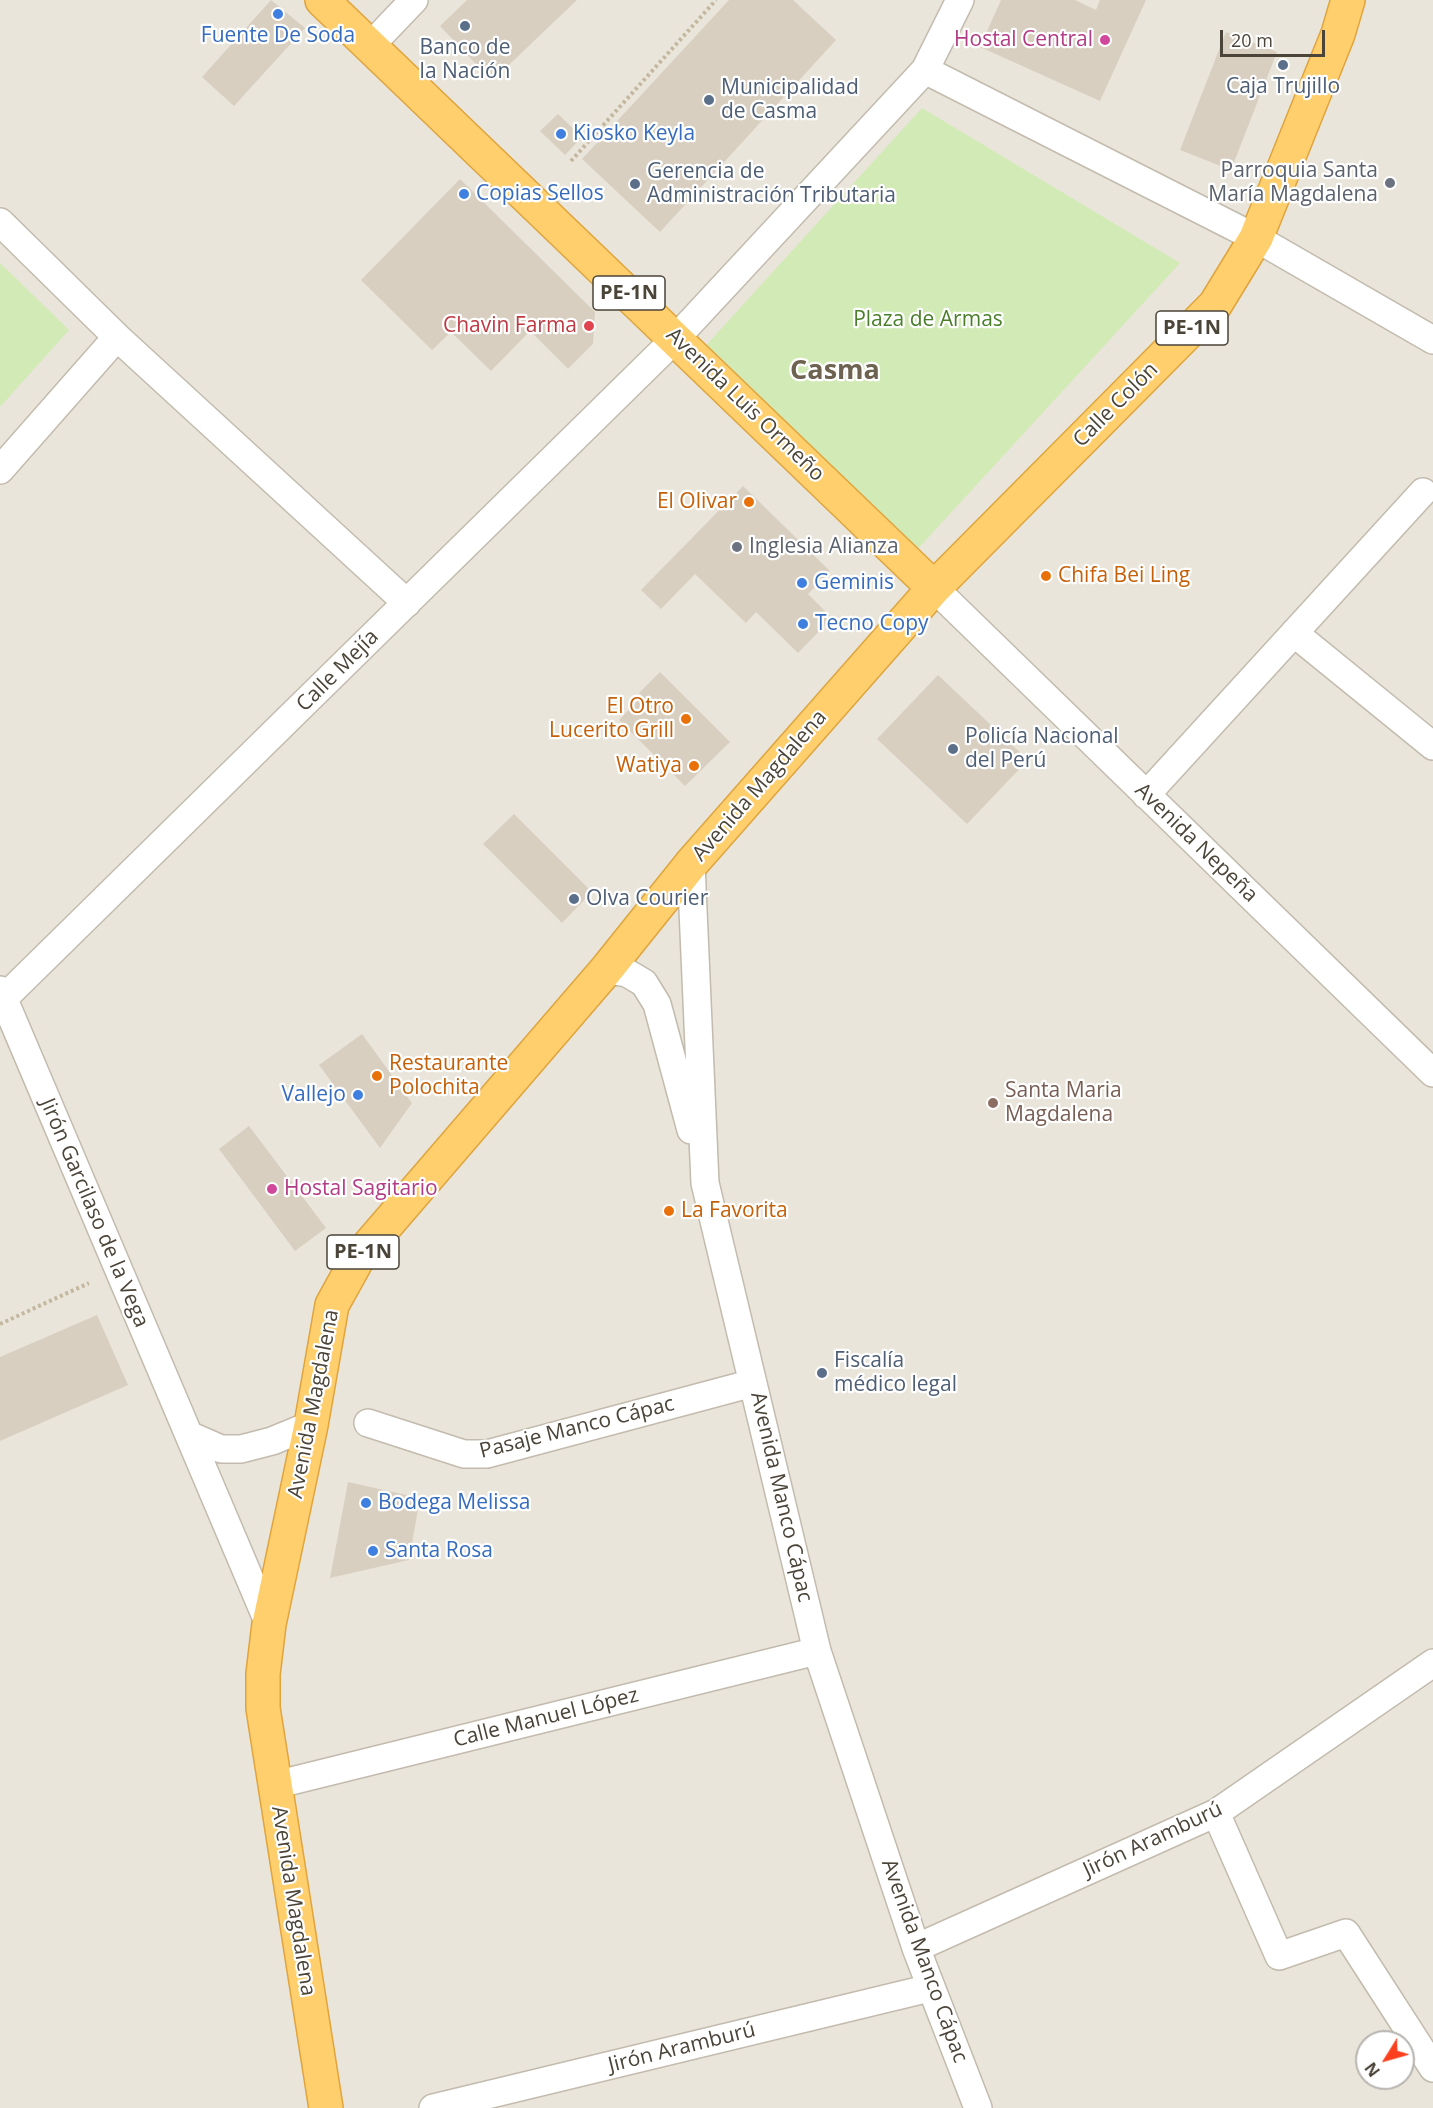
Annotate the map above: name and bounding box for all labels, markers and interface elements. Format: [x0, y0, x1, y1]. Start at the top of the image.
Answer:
marker: Fuente De Soda [271, 7, 285, 21]
scale bar [1223, 18, 1328, 56]
marker: Banco de la Nación [458, 19, 472, 33]
place label: Fuente De Soda [201, 23, 355, 49]
place label: Hostal Central [954, 27, 1093, 53]
text: 20 m [1231, 28, 1273, 52]
marker: Hostal Central [1098, 33, 1112, 47]
place label: Banco de la Nación [420, 35, 510, 85]
marker: Caja Trujillo [1276, 58, 1290, 72]
place label: Caja Trujillo [1226, 74, 1340, 100]
place label: Municipalidad de Casma [721, 75, 859, 125]
marker: Municipalidad de Casma [702, 93, 716, 107]
place label: Kiosko Keyla [573, 121, 695, 147]
marker: Kiosko Keyla [554, 127, 568, 141]
place label: Parroquia Santa María Magdalena [1208, 158, 1378, 208]
place label: Gerencia de Administración Tributaria [647, 159, 896, 209]
marker: Parroquia Santa María Magdalena [1383, 176, 1397, 190]
marker: Gerencia de Administración Tributaria [628, 177, 642, 191]
place label: Copias Sellos [476, 181, 604, 207]
marker: Copias Sellos [457, 187, 471, 201]
road number: PE-1N [593, 276, 665, 310]
park label: Plaza de Armas [853, 307, 1003, 333]
road number: PE-1N [1156, 311, 1228, 345]
place label: Chavin Farma [443, 313, 577, 339]
marker: Chavin Farma [582, 319, 596, 333]
street label: Avenida Luis Ormeño [661, 323, 829, 487]
district label: Casma [790, 355, 880, 387]
street label: Calle Colón [1068, 357, 1164, 453]
place label: El Olivar [657, 489, 737, 515]
marker: El Olivar [742, 495, 756, 509]
place label: Inglesia Alianza [749, 534, 899, 560]
marker: Inglesia Alianza [730, 540, 744, 554]
place label: Chifa Bei Ling [1058, 563, 1190, 589]
marker: Chifa Bei Ling [1039, 569, 1053, 583]
place label: Geminis [814, 570, 894, 596]
marker: Geminis [795, 576, 809, 590]
place label: Tecno Copy [815, 611, 929, 637]
marker: Tecno Copy [796, 617, 810, 631]
street label: Calle Mejía [292, 625, 384, 717]
place label: El Otro Lucerito Grill [549, 694, 674, 744]
street label: Avenida Magdalena [688, 705, 832, 867]
marker: El Otro Lucerito Grill [679, 712, 693, 726]
place label: Policía Nacional del Perú [965, 724, 1119, 774]
marker: Policía Nacional del Perú [946, 742, 960, 756]
place label: Watiya [616, 753, 682, 779]
marker: Watiya [687, 759, 701, 773]
street label: Avenida Nepeña [1130, 778, 1262, 908]
place label: Olva Courier [586, 886, 708, 912]
marker: Olva Courier [567, 892, 581, 906]
place label: Restaurante Polochita [389, 1051, 508, 1101]
marker: Restaurante Polochita [370, 1069, 384, 1083]
place label: Santa Maria Magdalena [1005, 1078, 1122, 1128]
place label: Vallejo [281, 1082, 346, 1108]
marker: Vallejo [351, 1088, 365, 1102]
street label: Jirón Garcilaso de la Vega [34, 1095, 154, 1331]
marker: Santa Maria Magdalena [986, 1096, 1000, 1110]
place label: Hostal Sagitario [284, 1176, 438, 1202]
marker: Hostal Sagitario [265, 1182, 279, 1196]
place label: La Favorita [681, 1198, 788, 1224]
marker: La Favorita [662, 1204, 676, 1218]
road number: PE-1N [327, 1235, 399, 1269]
street label: Avenida Magdalena [283, 1307, 345, 1501]
place label: Fiscalía médico legal [834, 1348, 957, 1398]
marker: Fiscalía médico legal [815, 1366, 829, 1380]
street label: Avenida Manco Cápac [745, 1390, 817, 1604]
street label: Pasaje Manco Cápac [477, 1392, 677, 1464]
place label: Bodega Melissa [378, 1490, 530, 1516]
marker: Bodega Melissa [359, 1496, 373, 1510]
place label: Santa Rosa [385, 1538, 493, 1564]
marker: Santa Rosa [366, 1544, 380, 1558]
street label: Calle Manuel López [451, 1683, 641, 1753]
street label: Jirón Aramburú [1079, 1797, 1227, 1883]
street label: Avenida Magdalena [266, 1804, 320, 1998]
street label: Avenida Manco Cápac [875, 1856, 973, 2066]
street label: Jirón Aramburú [606, 2018, 758, 2078]
north arrow [1355, 2030, 1415, 2090]
text: N [1360, 2058, 1385, 2081]

